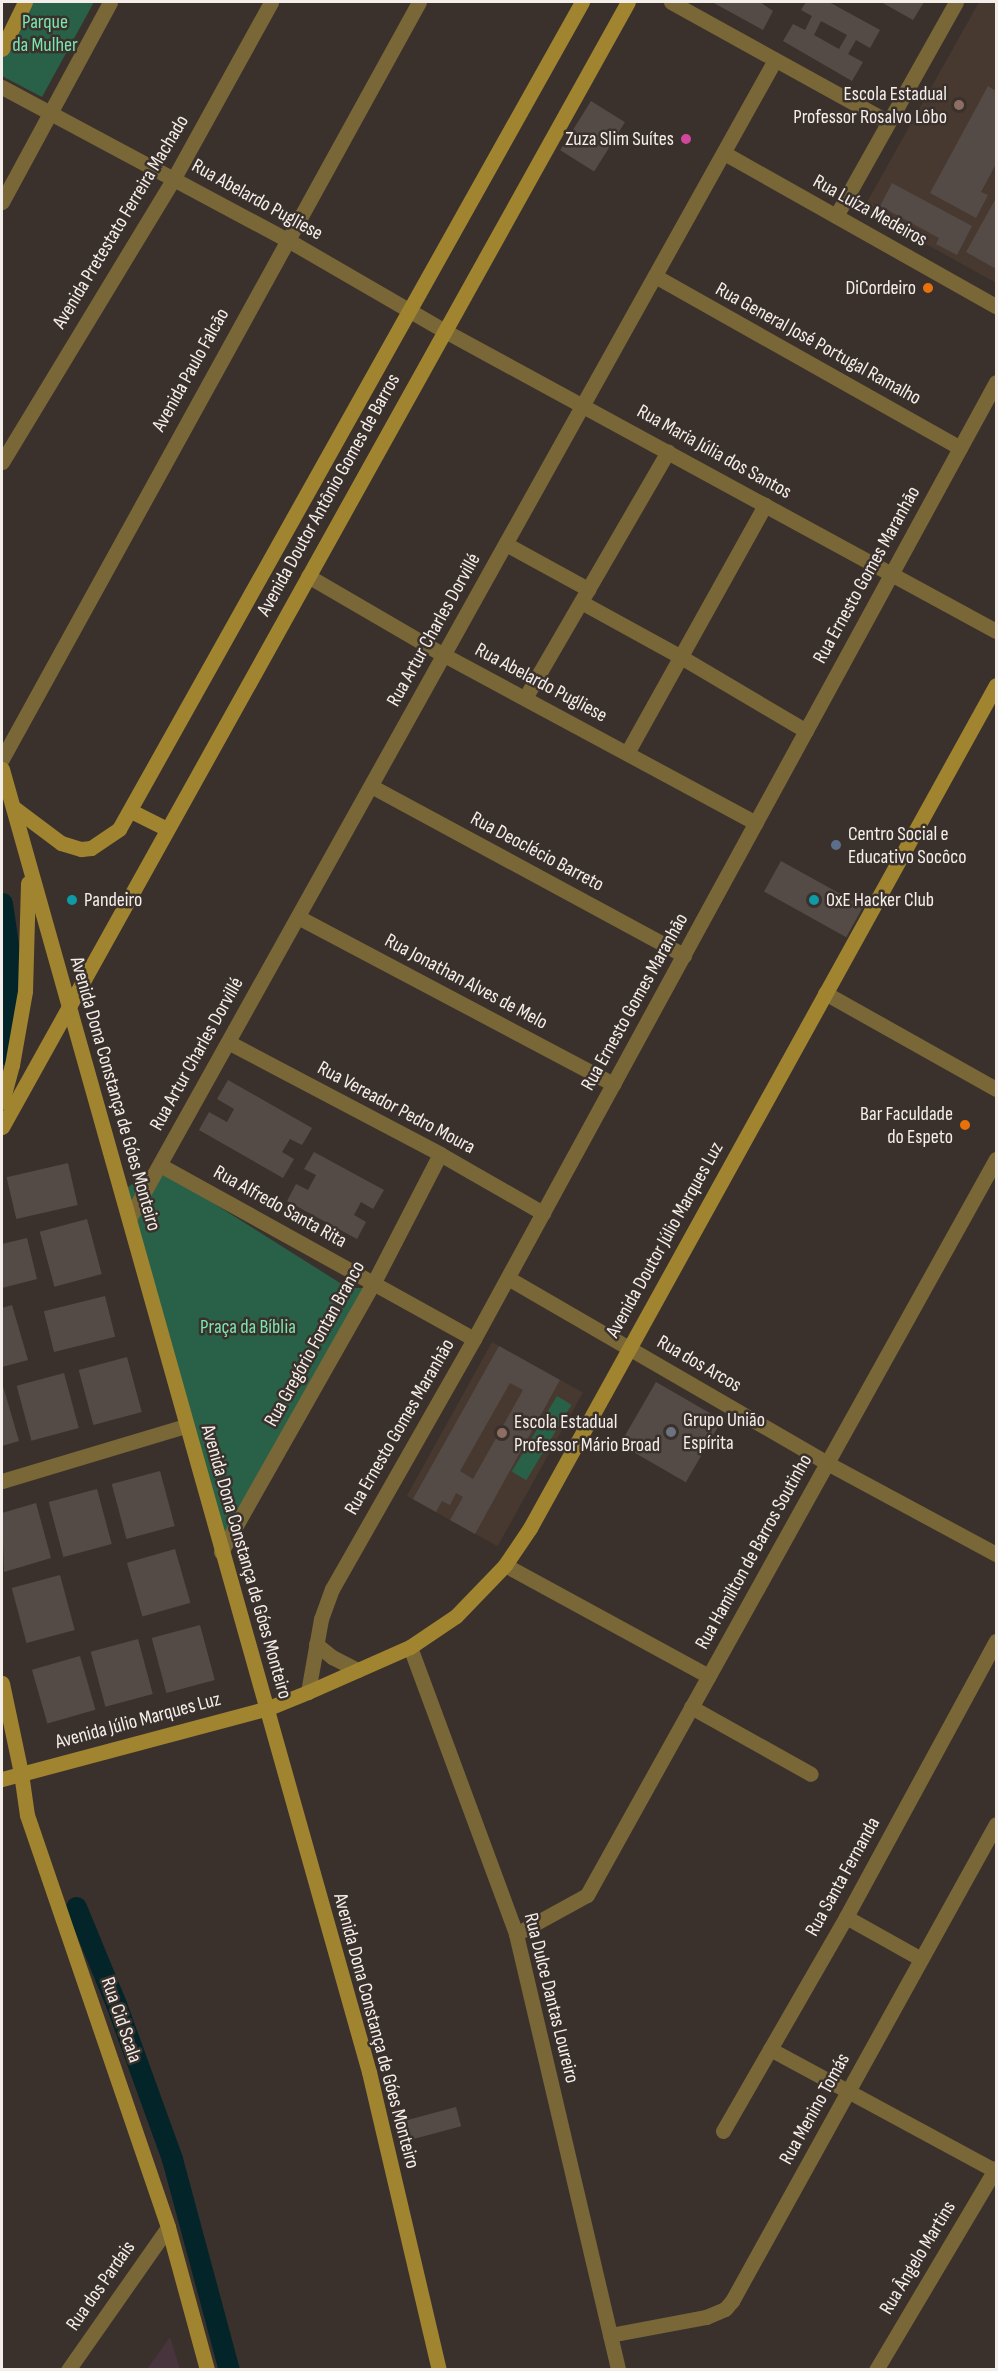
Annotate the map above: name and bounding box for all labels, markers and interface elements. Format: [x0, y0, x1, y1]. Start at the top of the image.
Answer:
park label: Parque da Mulher [12, 11, 78, 58]
place label: Escola Estadual Professor Rosalvo Lôbo [793, 82, 947, 129]
marker: Escola Estadual Professor Rosalvo Lôbo [952, 98, 966, 112]
street label: Avenida Pretestato Ferreira Machado [48, 111, 194, 333]
place label: Zuza Slim Suítes [565, 127, 674, 151]
marker: Zuza Slim Suítes [679, 132, 693, 146]
street label: Rua Abelardo Pugliese [187, 154, 327, 246]
street label: Rua Luíza Medeiros [809, 170, 931, 252]
place label: DiCordeiro [845, 276, 916, 300]
street label: Rua General José Portugal Ramalho [711, 277, 925, 411]
marker: DiCordeiro [921, 281, 935, 295]
street label: Avenida Paulo Falcão [147, 304, 235, 436]
street label: Avenida Doutor Antônio Gomes de Barros [252, 370, 406, 620]
street label: Rua Maria Júlia dos Santos [633, 400, 795, 504]
street label: Rua Ernesto Gomes Maranhão [808, 482, 926, 668]
street label: Rua Artur Charles Dorvillé [382, 549, 486, 711]
street label: Rua Abelardo Pugliese [471, 638, 611, 728]
street label: Rua Deoclécio Barreto [466, 807, 608, 897]
place label: Centro Social e Educativo Socôco [848, 822, 966, 869]
marker: Centro Social e Educativo Socôco [829, 838, 843, 852]
place label: Pandeiro [84, 888, 142, 912]
place label: 0xE Hacker Club [826, 888, 934, 912]
marker: Pandeiro [65, 893, 79, 907]
marker: 0xE Hacker Club [807, 893, 821, 907]
street label: Rua Ernesto Gomes Maranhão [576, 909, 694, 1095]
street label: Rua Jonathan Alves de Melo [380, 929, 552, 1035]
street label: Avenida Dona Constança de Góes Monteiro [64, 954, 166, 1234]
street label: Rua Artur Charles Dorvillé [145, 973, 249, 1135]
street label: Rua Vereador Pedro Moura [313, 1056, 479, 1160]
place label: Bar Faculdade do Espeto [860, 1102, 953, 1149]
marker: Bar Faculdade do Espeto [958, 1118, 972, 1132]
street label: Avenida Doutor Júlio Marques Luz [601, 1138, 729, 1342]
street label: Rua Alfredo Santa Rita [209, 1160, 351, 1254]
street label: Rua Gregório Fontan Branco [260, 1257, 370, 1431]
park label: Praça da Bíblia [200, 1315, 296, 1339]
street label: Rua dos Arcos [653, 1330, 745, 1398]
street label: Rua Ernesto Gomes Maranhão [340, 1335, 460, 1519]
place label: Grupo União Espírita [683, 1408, 765, 1455]
place label: Escola Estadual Professor Mário Broad [514, 1410, 660, 1457]
street label: Avenida Dona Constança de Góes Monteiro [195, 1422, 297, 1702]
marker: Grupo União Espírita [664, 1425, 678, 1439]
marker: Escola Estadual Professor Mário Broad [495, 1426, 509, 1440]
street label: Rua Hamilton de Barros Soutinho [690, 1450, 818, 1654]
street label: Avenida Júlio Marques Luz [53, 1687, 223, 1755]
street label: Rua Santa Fernanda [800, 1813, 886, 1941]
street label: Avenida Dona Constança de Góes Monteiro [328, 1891, 424, 2171]
street label: Rua Dulce Dantas Loureiro [518, 1910, 584, 2086]
street label: Rua Cid Scala [95, 1974, 147, 2066]
street label: Rua Menino Tomás [775, 2049, 855, 2169]
street label: Rua Ângelo Martins [875, 2197, 961, 2319]
street label: Rua dos Pardais [61, 2237, 141, 2335]

